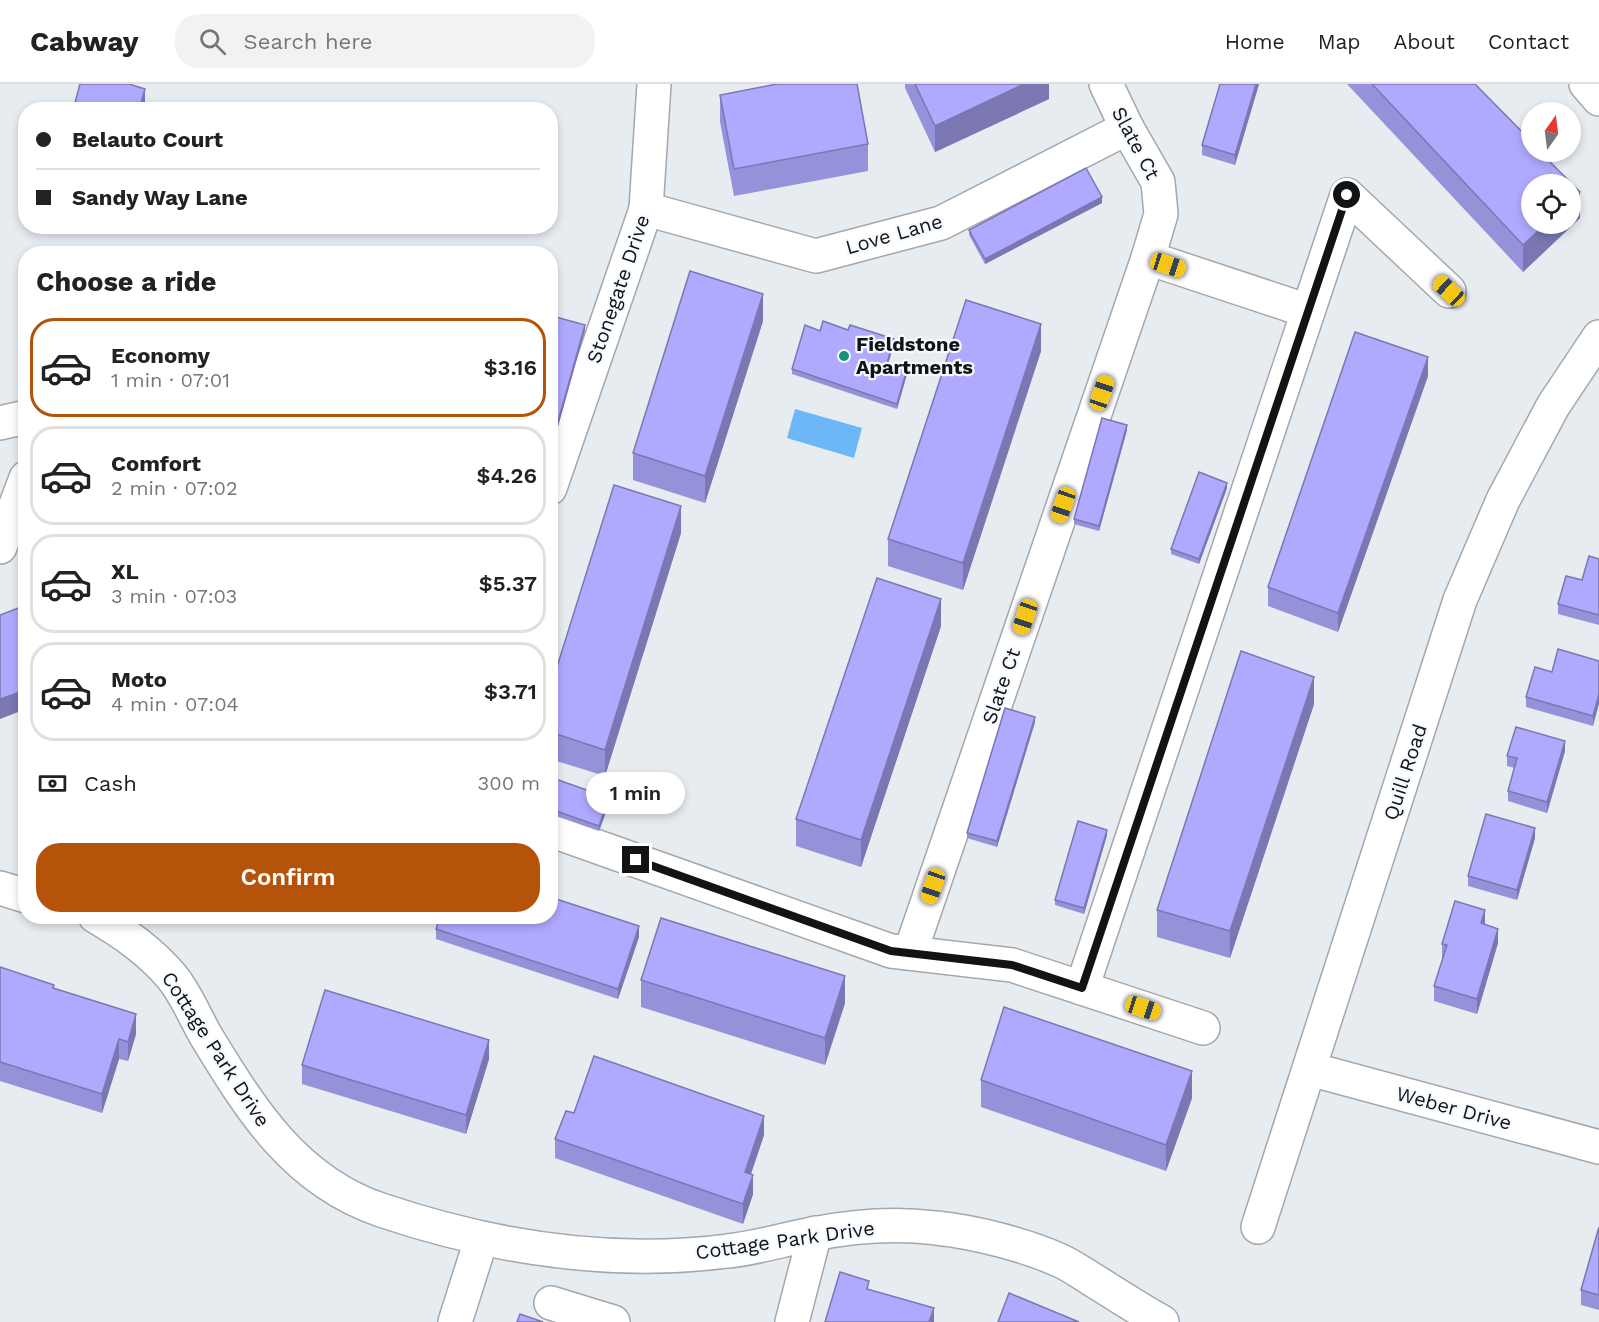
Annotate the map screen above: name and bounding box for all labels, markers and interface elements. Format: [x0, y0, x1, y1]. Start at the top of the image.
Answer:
search box [175, 14, 595, 68]
text: Cabway [30, 25, 139, 58]
icon: search [196, 25, 229, 58]
text: Search here [244, 29, 373, 54]
text: Home [1225, 29, 1285, 54]
text: Map [1318, 29, 1361, 54]
text: About [1394, 29, 1455, 54]
text: Contact [1488, 29, 1569, 54]
north arrow [1521, 102, 1581, 162]
map controls [1521, 102, 1581, 234]
street label: Slate Ct [1107, 103, 1165, 184]
text: Belauto Court [72, 127, 223, 152]
button: locate [1521, 174, 1581, 234]
route start [1333, 181, 1360, 208]
text: Sandy Way Lane [72, 185, 248, 210]
street label: Love Lane [843, 209, 945, 259]
street label: Stonegate Drive [581, 212, 655, 366]
car [1148, 251, 1188, 279]
text: Choose a ride [36, 266, 216, 298]
car [1430, 272, 1468, 310]
place label: Fieldstone Apartments [856, 332, 973, 379]
icon: car [39, 341, 93, 395]
text: Economy [111, 343, 210, 368]
marker: Fieldstone Apartments [837, 349, 851, 363]
text: $3.16 [484, 355, 537, 380]
text: 1 min · 07:01 [111, 368, 230, 392]
car [1088, 373, 1116, 413]
icon: car [39, 449, 93, 503]
text: Comfort [111, 451, 201, 476]
text: $4.26 [477, 463, 537, 488]
text: 2 min · 07:02 [111, 476, 238, 500]
car [1049, 485, 1077, 525]
icon: car [39, 557, 93, 611]
text: XL [111, 559, 139, 584]
text: $5.37 [479, 571, 537, 596]
text: 3 min · 07:03 [111, 584, 237, 608]
car [1011, 597, 1039, 637]
street label: Slate Ct [977, 644, 1025, 727]
icon: car [39, 665, 93, 719]
text: Moto [111, 667, 167, 692]
text: $3.71 [484, 679, 537, 704]
text: 4 min · 07:04 [111, 692, 239, 716]
street label: Quill Road [1378, 721, 1432, 823]
icon: cash [36, 767, 69, 800]
text: Cash [84, 771, 137, 796]
text: 300 m [478, 771, 540, 795]
callout: 1 min [586, 773, 686, 815]
text: 1 min [610, 781, 661, 805]
button: Confirm [36, 843, 540, 912]
route end [622, 846, 649, 873]
car [919, 866, 947, 906]
street label: Cottage Park Drive [157, 967, 275, 1131]
car [1123, 994, 1163, 1022]
street label: Weber Drive [1394, 1081, 1514, 1135]
street label: Cottage Park Drive [694, 1216, 876, 1264]

